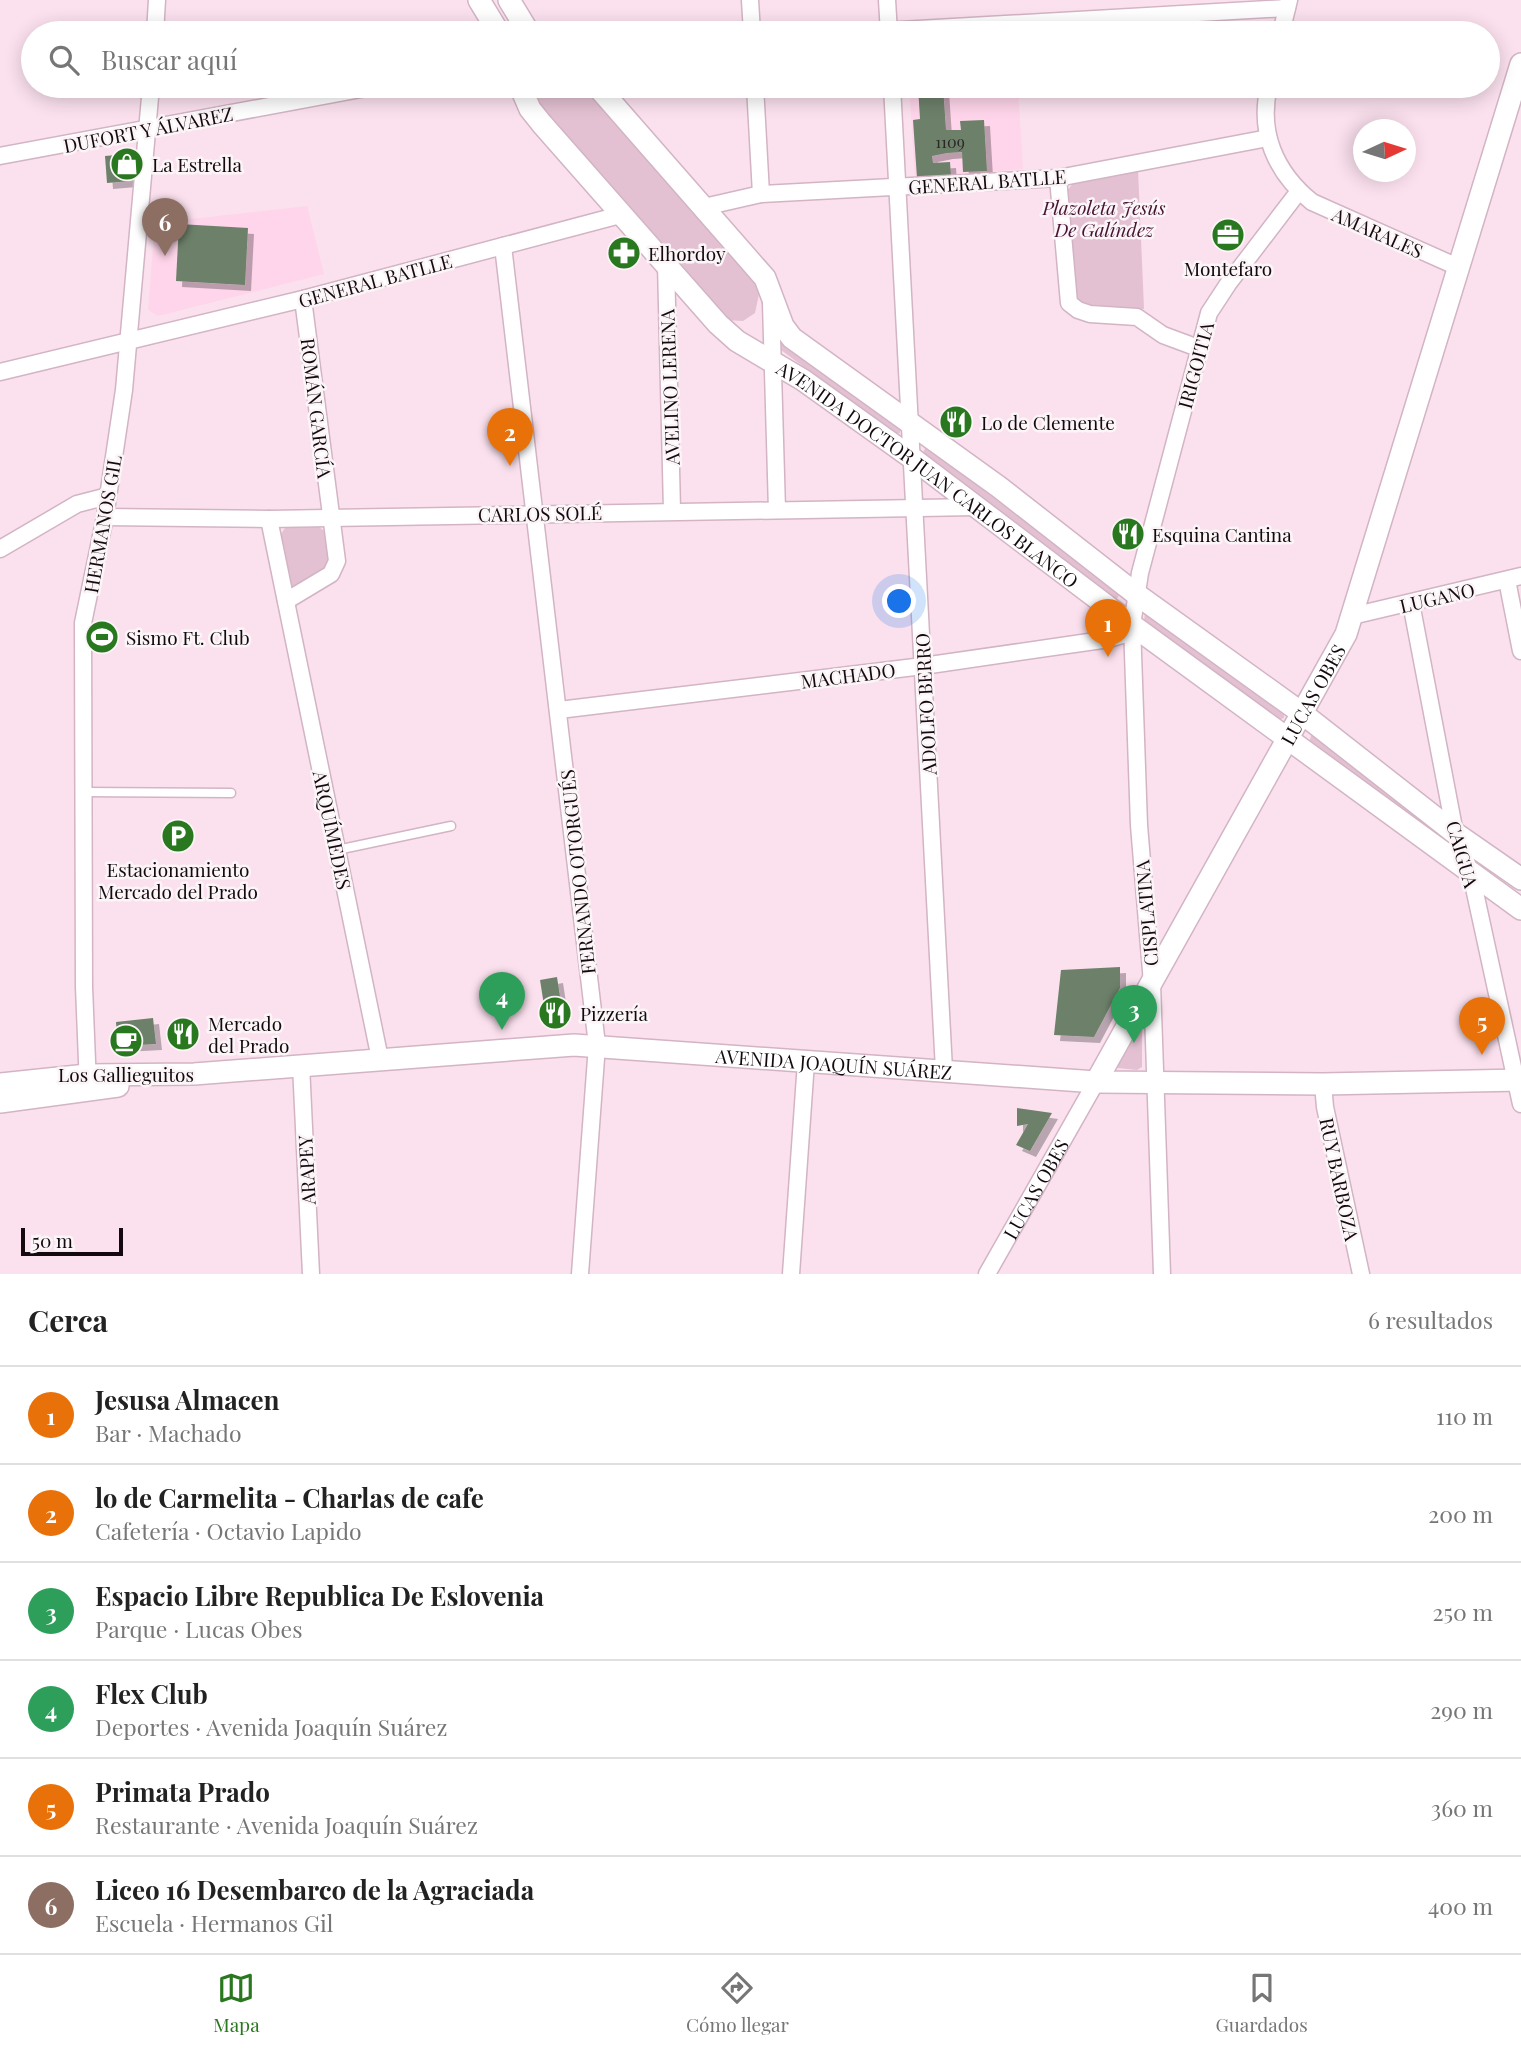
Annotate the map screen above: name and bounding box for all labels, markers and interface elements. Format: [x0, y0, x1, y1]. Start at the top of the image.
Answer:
search box [21, 21, 1500, 98]
icon: search [45, 41, 83, 79]
text: Buscar aquí [101, 42, 237, 77]
street label: DUFORT Y ÁLVAREZ [61, 100, 235, 158]
north arrow [1353, 119, 1416, 182]
house number: 1109 [935, 131, 965, 152]
shop icon: La Estrella [108, 145, 146, 183]
place label: La Estrella [152, 151, 242, 177]
street label: GENERAL BATLLE [907, 163, 1067, 199]
park label: Plazoleta Jesús De Galíndez [1041, 194, 1166, 242]
pin: 6 [142, 198, 188, 256]
street label: AMARALES [1328, 200, 1427, 264]
office icon: Montefaro [1209, 216, 1247, 254]
pharmacy icon: Elhordoy [605, 234, 643, 272]
place label: Elhordoy [648, 240, 726, 266]
street label: GENERAL BATLLE [295, 247, 455, 313]
place label: Montefaro [1184, 255, 1272, 281]
street label: AVELINO LERENA [653, 307, 685, 466]
street label: IRIGOITIA [1171, 318, 1219, 411]
street label: ROMÁN GARCÍA [295, 336, 339, 481]
street label: AVENIDA DOCTOR JUAN CARLOS BLANCO [771, 354, 1084, 593]
restaurant icon: Lo de Clemente [937, 403, 975, 441]
pin: 2 [487, 408, 533, 466]
place label: Lo de Clemente [981, 409, 1115, 435]
street label: HERMANOS GIL [77, 453, 127, 595]
street label: CARLOS SOLÉ [478, 499, 602, 527]
restaurant icon: Esquina Cantina [1109, 515, 1147, 553]
place label: Esquina Cantina [1152, 521, 1292, 547]
street label: LUGANO [1397, 576, 1477, 618]
your location [882, 584, 916, 618]
pin: 1 [1085, 599, 1131, 657]
sports icon: Sismo Ft. Club [83, 618, 121, 656]
place label: Sismo Ft. Club [126, 624, 250, 650]
street label: ADOLFO BERRO [908, 632, 942, 777]
street label: LUCAS OBES [1274, 639, 1351, 749]
street label: MACHADO [799, 656, 897, 694]
street label: ARQUÍMEDES [308, 767, 358, 892]
street label: FERNANDO OTORGUÉS [553, 768, 601, 976]
parking icon: Estacionamiento Mercado del Prado [159, 817, 197, 855]
street label: CAIGUA [1441, 817, 1485, 892]
place label: Estacionamiento Mercado del Prado [98, 856, 258, 904]
street label: CISPLATINA [1128, 858, 1164, 967]
pin: 4 [479, 972, 525, 1030]
pin: 3 [1111, 985, 1157, 1043]
restaurant icon: Pizzería [536, 994, 574, 1032]
pin: 5 [1459, 997, 1505, 1055]
place label: Pizzería [580, 1000, 648, 1026]
place label: Mercado del Prado [208, 1010, 289, 1058]
restaurant icon: Mercado del Prado [164, 1015, 202, 1053]
cafe icon: Los Gallieguitos [107, 1022, 145, 1060]
street label: AVENIDA JOAQUÍN SUÁREZ [714, 1042, 953, 1085]
place label: Los Gallieguitos [58, 1061, 194, 1087]
street label: RUY BARBOZA [1314, 1115, 1366, 1244]
street label: ARAPEY [291, 1134, 321, 1206]
street label: LUCAS OBES [997, 1134, 1074, 1244]
scale bar [21, 1225, 122, 1257]
text: 50 m [32, 1227, 73, 1253]
text: Cerca [28, 1300, 108, 1340]
text: 6 resultados [1368, 1304, 1493, 1335]
text: Jesusa Almacen [95, 1382, 279, 1417]
text: 1 [47, 1400, 55, 1431]
text: 110 m [1436, 1400, 1493, 1431]
text: Bar · Machado [95, 1417, 242, 1448]
text: lo de Carmelita - Charlas de cafe [95, 1480, 484, 1515]
text: 2 [45, 1498, 57, 1529]
text: 200 m [1428, 1498, 1493, 1529]
text: Cafetería · Octavio Lapido [95, 1515, 362, 1546]
text: Espacio Libre Republica De Eslovenia [95, 1578, 544, 1613]
text: 3 [45, 1596, 57, 1627]
text: 250 m [1432, 1596, 1493, 1627]
text: Parque · Lucas Obes [95, 1613, 302, 1644]
text: Flex Club [95, 1676, 208, 1711]
text: 4 [45, 1694, 57, 1725]
text: 290 m [1430, 1694, 1493, 1725]
text: Deportes · Avenida Joaquín Suárez [95, 1711, 447, 1742]
text: Primata Prado [95, 1774, 270, 1809]
text: 5 [46, 1792, 56, 1823]
text: 360 m [1431, 1792, 1493, 1823]
text: Restaurante · Avenida Joaquín Suárez [95, 1809, 478, 1840]
text: Liceo 16 Desembarco de la Agraciada [95, 1872, 534, 1907]
text: 6 [45, 1890, 57, 1921]
text: 400 m [1428, 1890, 1493, 1921]
text: Escuela · Hermanos Gil [95, 1907, 333, 1938]
tab: Mapa [213, 1969, 260, 2037]
tab: Cómo llegar [686, 1969, 789, 2037]
tab: Guardados [1215, 1969, 1308, 2037]

